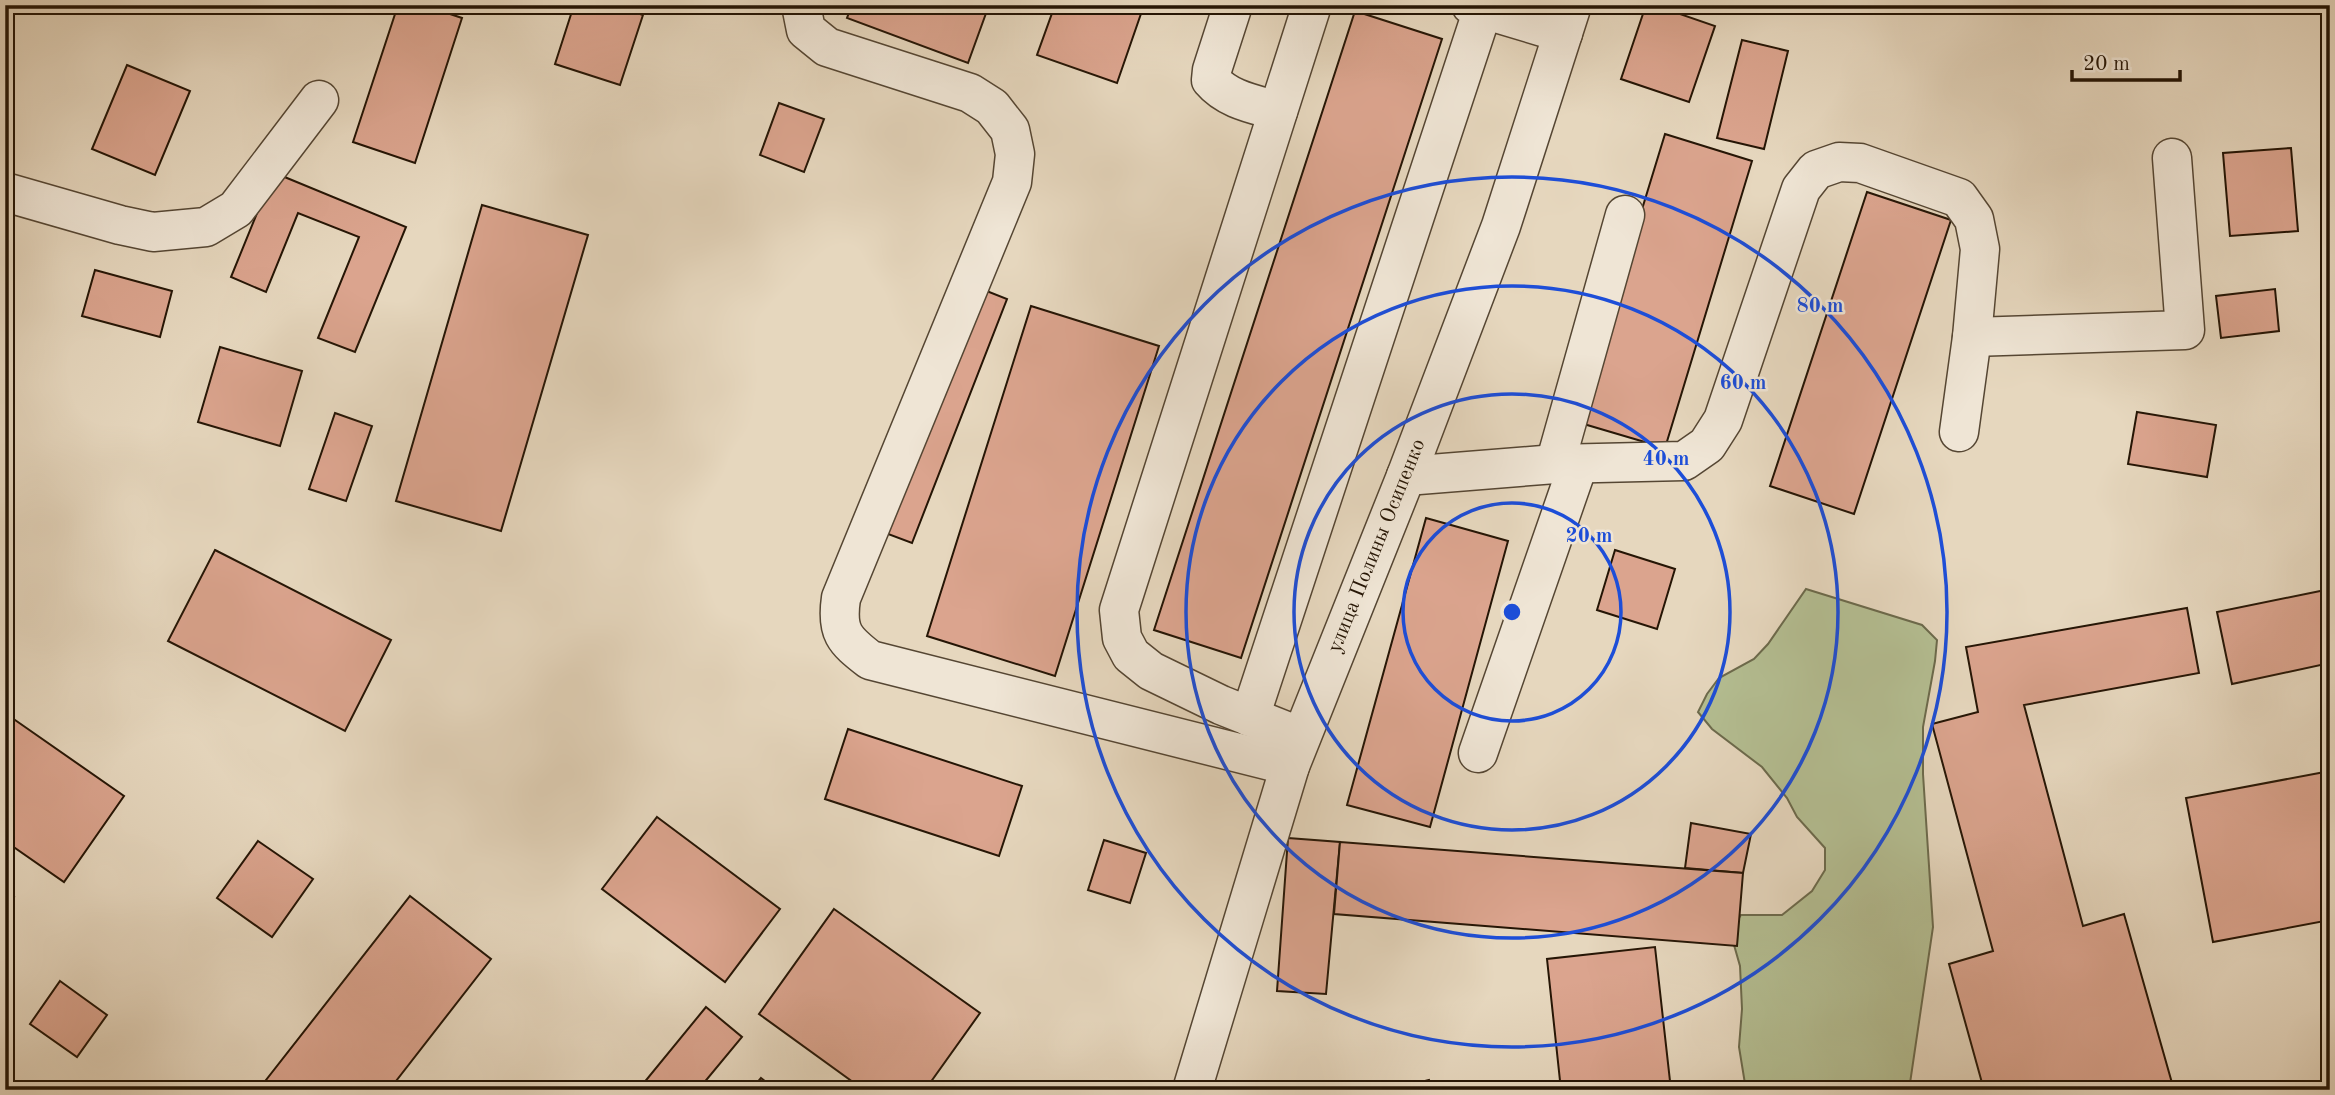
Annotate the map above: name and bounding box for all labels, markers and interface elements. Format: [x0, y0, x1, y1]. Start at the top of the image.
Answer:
scale bar [2072, 38, 2181, 82]
text: 20 m [2083, 54, 2130, 75]
text: 80 m [1796, 296, 1844, 317]
text: 60 m [1719, 373, 1767, 394]
street label: улица Полины Осипенко [1324, 436, 1430, 656]
text: 40 m [1642, 449, 1690, 470]
text: 20 m [1565, 526, 1613, 547]
centre of rings [1500, 600, 1524, 624]

